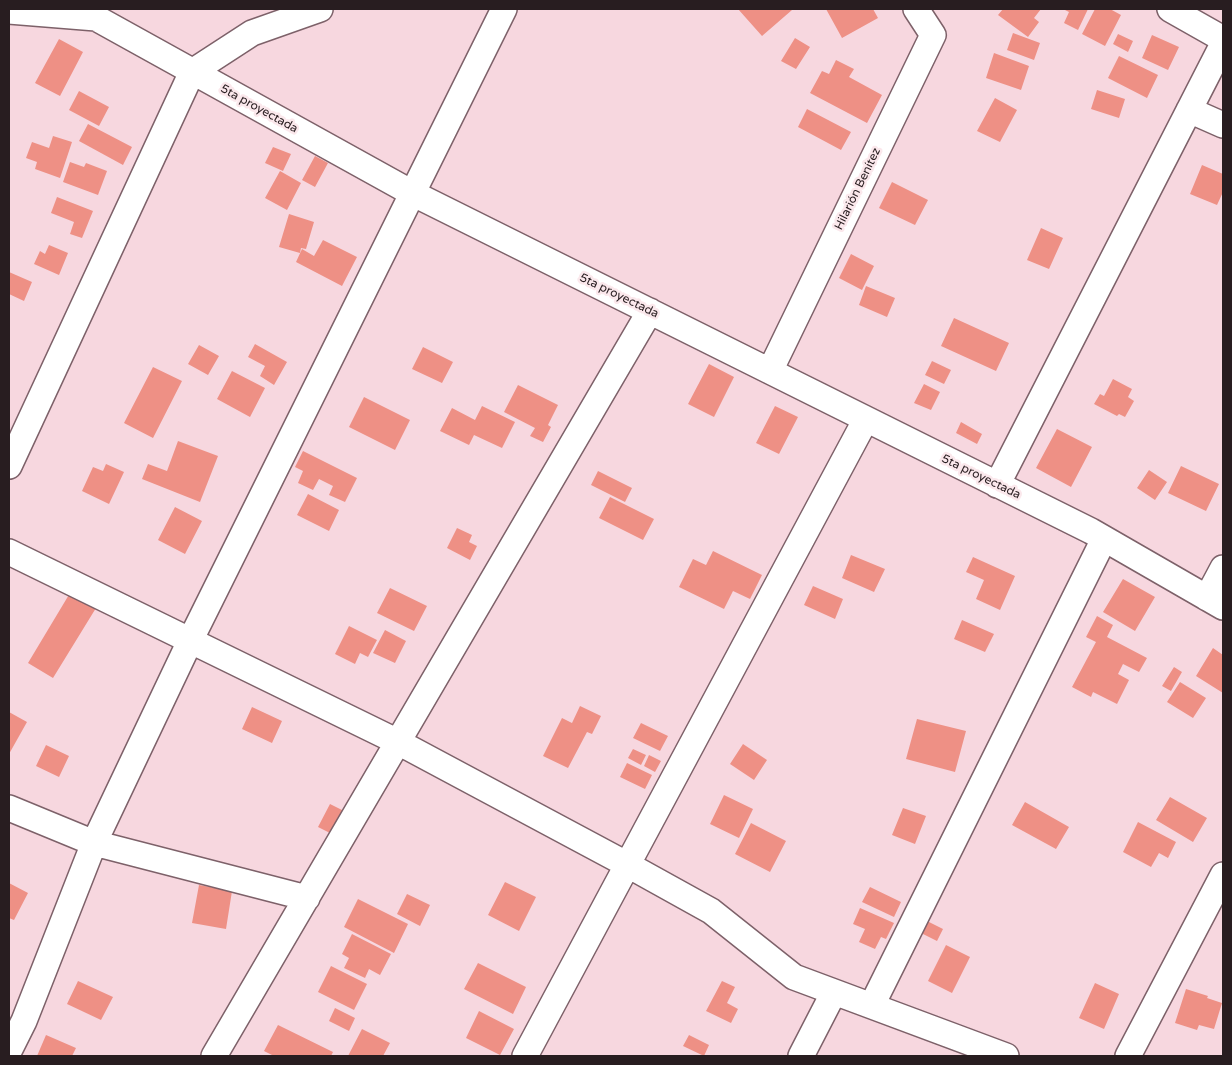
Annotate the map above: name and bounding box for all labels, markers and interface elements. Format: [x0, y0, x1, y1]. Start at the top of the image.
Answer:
street label: 5ta proyectada [218, 82, 300, 136]
street label: Hilarión Benítez [832, 146, 884, 232]
street label: 5ta proyectada [577, 271, 661, 321]
street label: 5ta proyectada [939, 452, 1023, 502]

